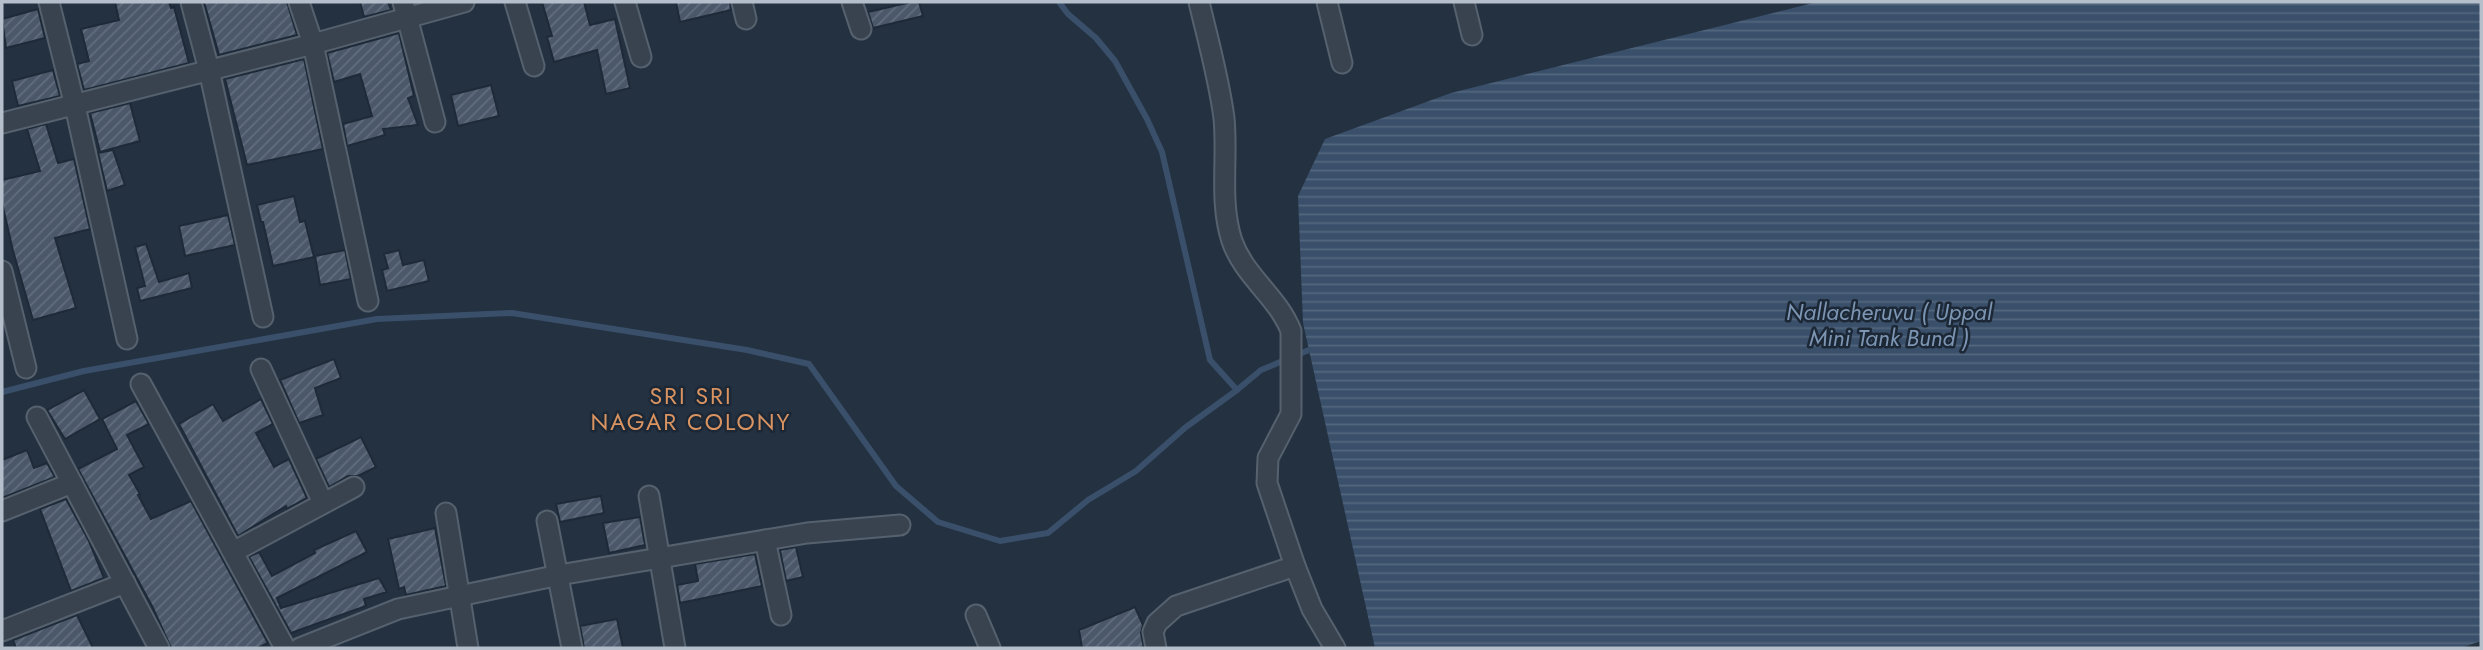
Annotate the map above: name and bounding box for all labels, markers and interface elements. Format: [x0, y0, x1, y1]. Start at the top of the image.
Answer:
water label: Nallacheruvu ( Uppal Mini Tank Bund ) [1786, 295, 1993, 355]
district label: SRI SRI NAGAR COLONY [591, 379, 791, 439]

